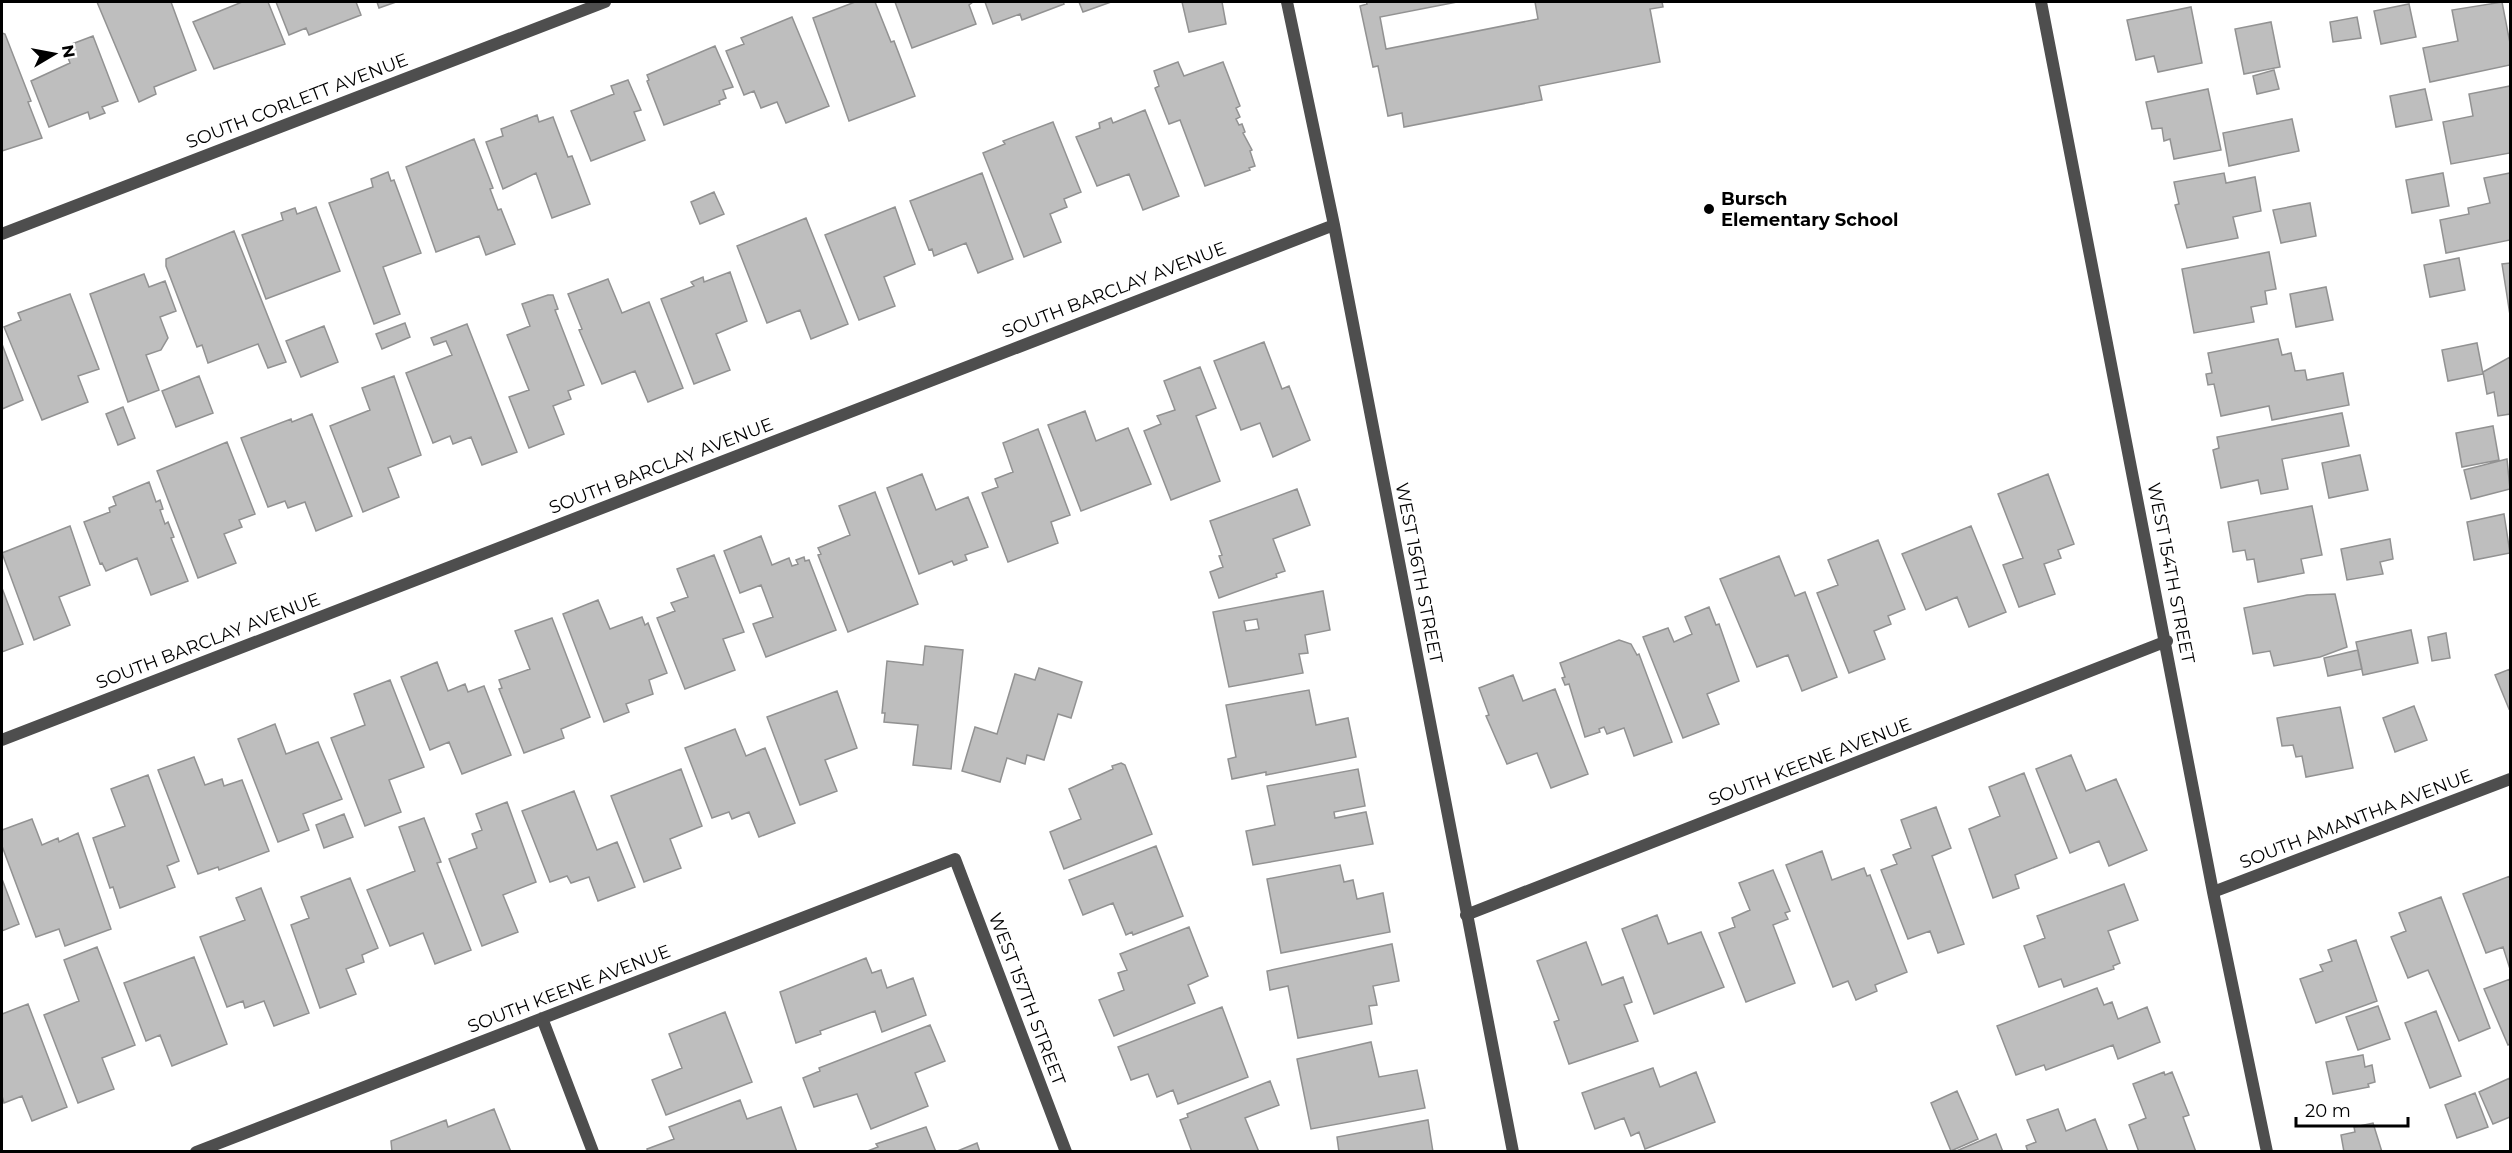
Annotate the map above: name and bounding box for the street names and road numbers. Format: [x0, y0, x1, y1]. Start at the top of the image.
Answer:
street label: SOUTH CORLETT AVENUE [183, 48, 411, 154]
street label: SOUTH BARCLAY AVENUE [999, 237, 1229, 343]
street label: SOUTH BARCLAY AVENUE [546, 413, 776, 519]
street label: WEST 156TH STREET [1391, 481, 1447, 666]
street label: WEST 154TH STREET [2143, 481, 2199, 666]
street label: SOUTH BARCLAY AVENUE [93, 588, 323, 694]
street label: SOUTH KEENE AVENUE [1705, 713, 1915, 811]
street label: SOUTH AMANTHA AVENUE [2236, 764, 2476, 874]
street label: WEST 157TH STREET [984, 910, 1070, 1089]
street label: SOUTH KEENE AVENUE [464, 940, 674, 1038]

